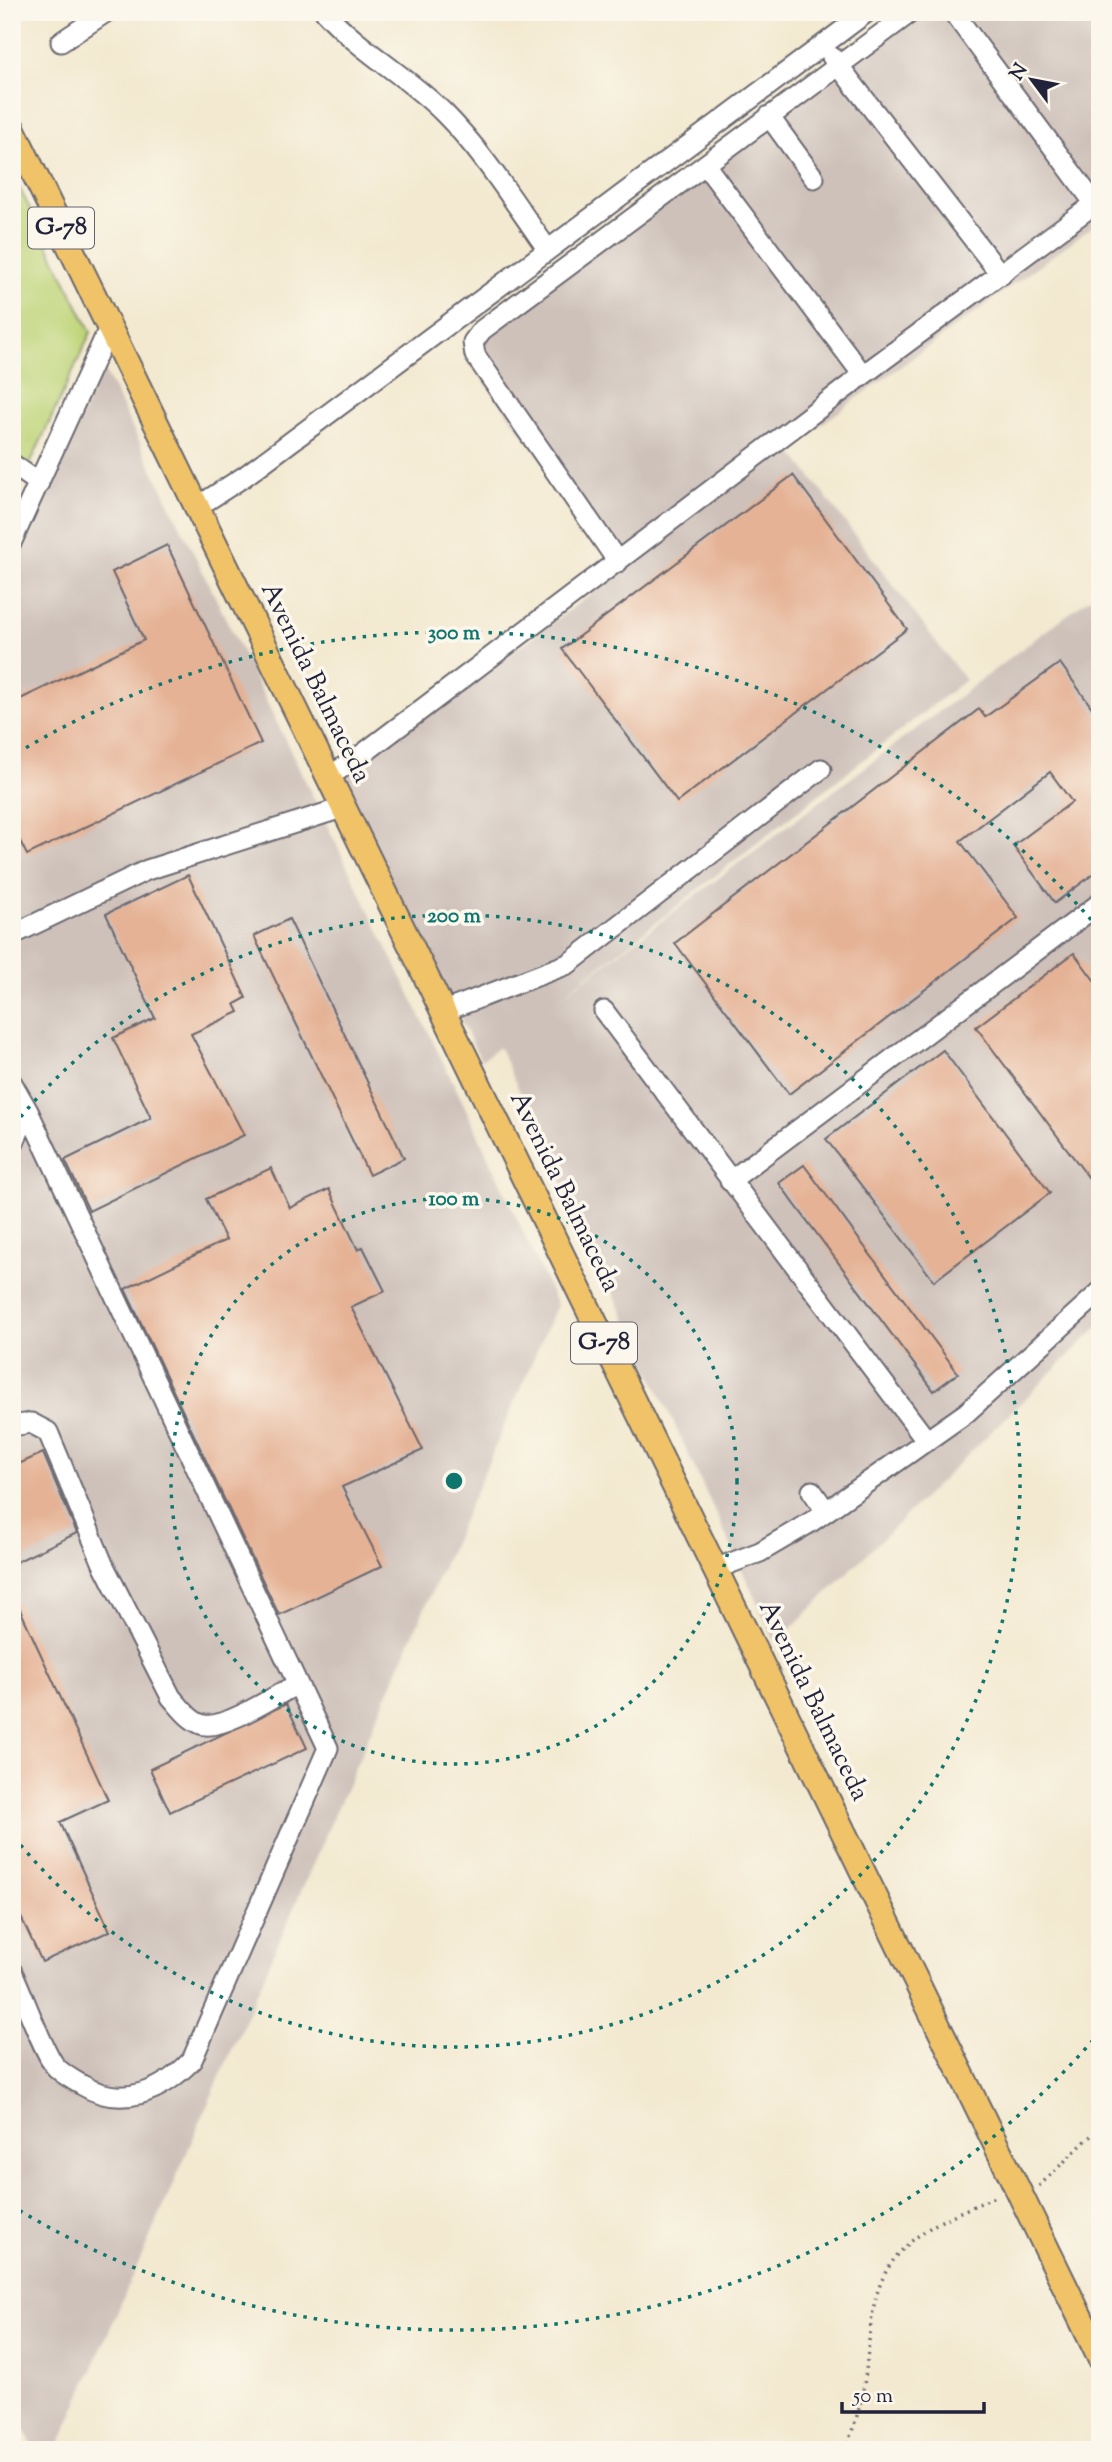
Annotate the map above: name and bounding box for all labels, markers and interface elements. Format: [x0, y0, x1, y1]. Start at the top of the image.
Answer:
north arrow [996, 46, 1066, 116]
text: N [1004, 59, 1035, 86]
road number: G-78 [28, 208, 94, 248]
street label: Avenida Balmaceda [250, 577, 380, 789]
text: 300 m [428, 619, 481, 649]
text: 200 m [427, 902, 482, 932]
street label: Avenida Balmaceda [499, 1086, 629, 1298]
text: 100 m [429, 1185, 480, 1215]
road number: G-78 [571, 1322, 637, 1364]
centre of rings [442, 1469, 466, 1493]
street label: Avenida Balmaceda [748, 1595, 878, 1807]
scale bar [842, 2371, 984, 2415]
text: 50 m [852, 2382, 893, 2412]

